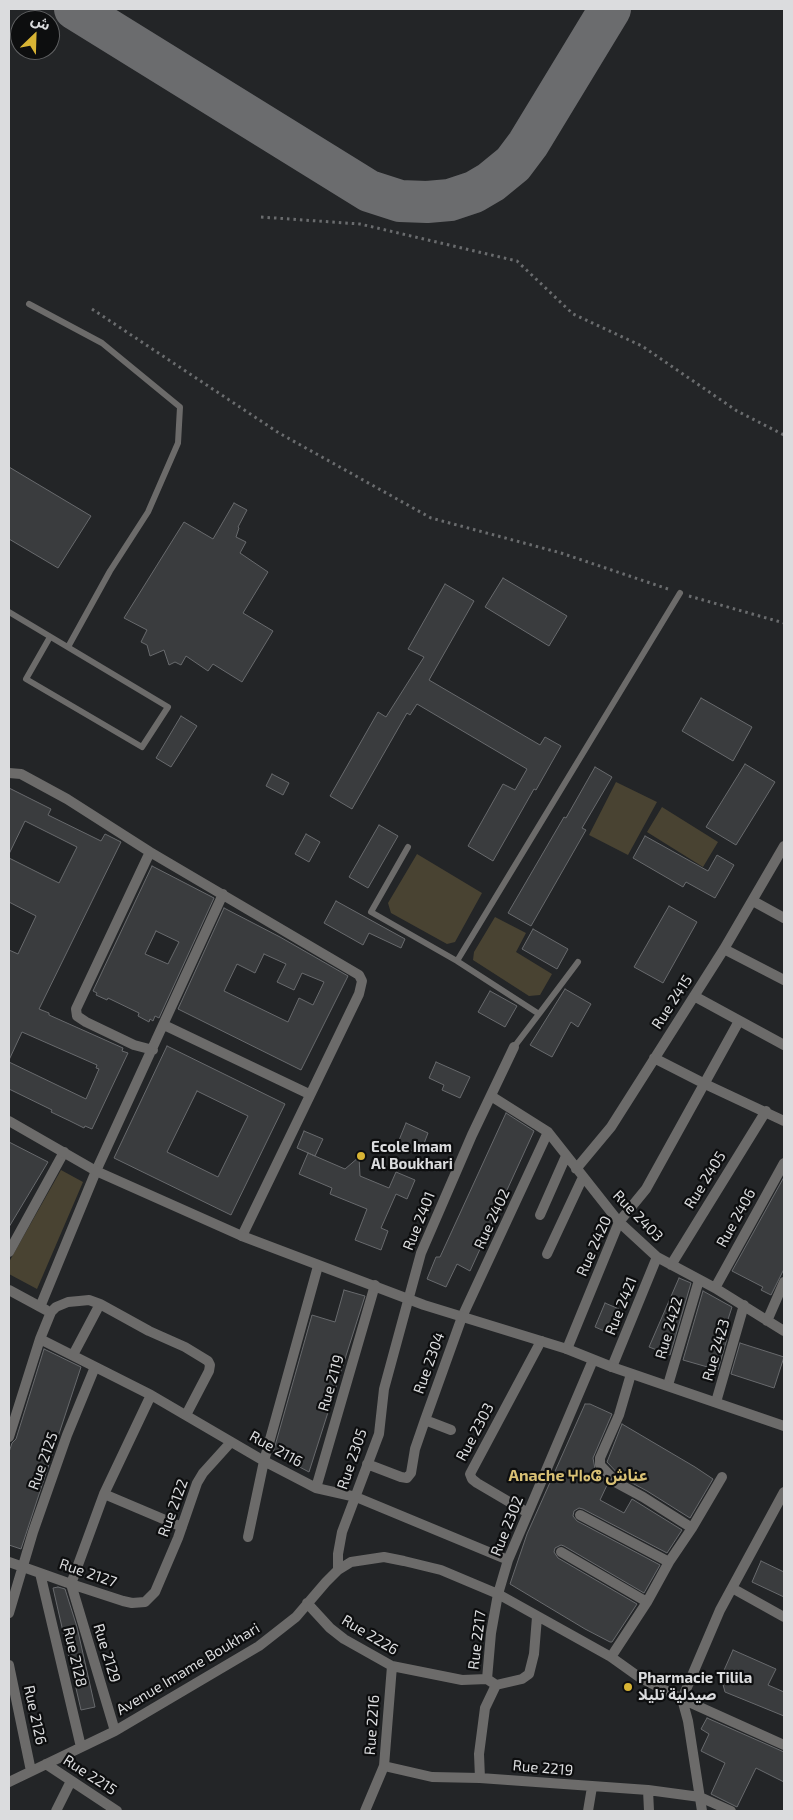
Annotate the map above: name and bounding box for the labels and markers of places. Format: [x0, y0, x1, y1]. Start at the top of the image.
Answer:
place label: Ecole Imam Al Boukhari [371, 1138, 453, 1173]
marker: Ecole Imam Al Boukhari [355, 1150, 367, 1162]
place label: Pharmacie Tilila صيدلية تليلا [638, 1669, 752, 1704]
marker: Pharmacie Tilila صيدلية تليلا [622, 1681, 634, 1693]

